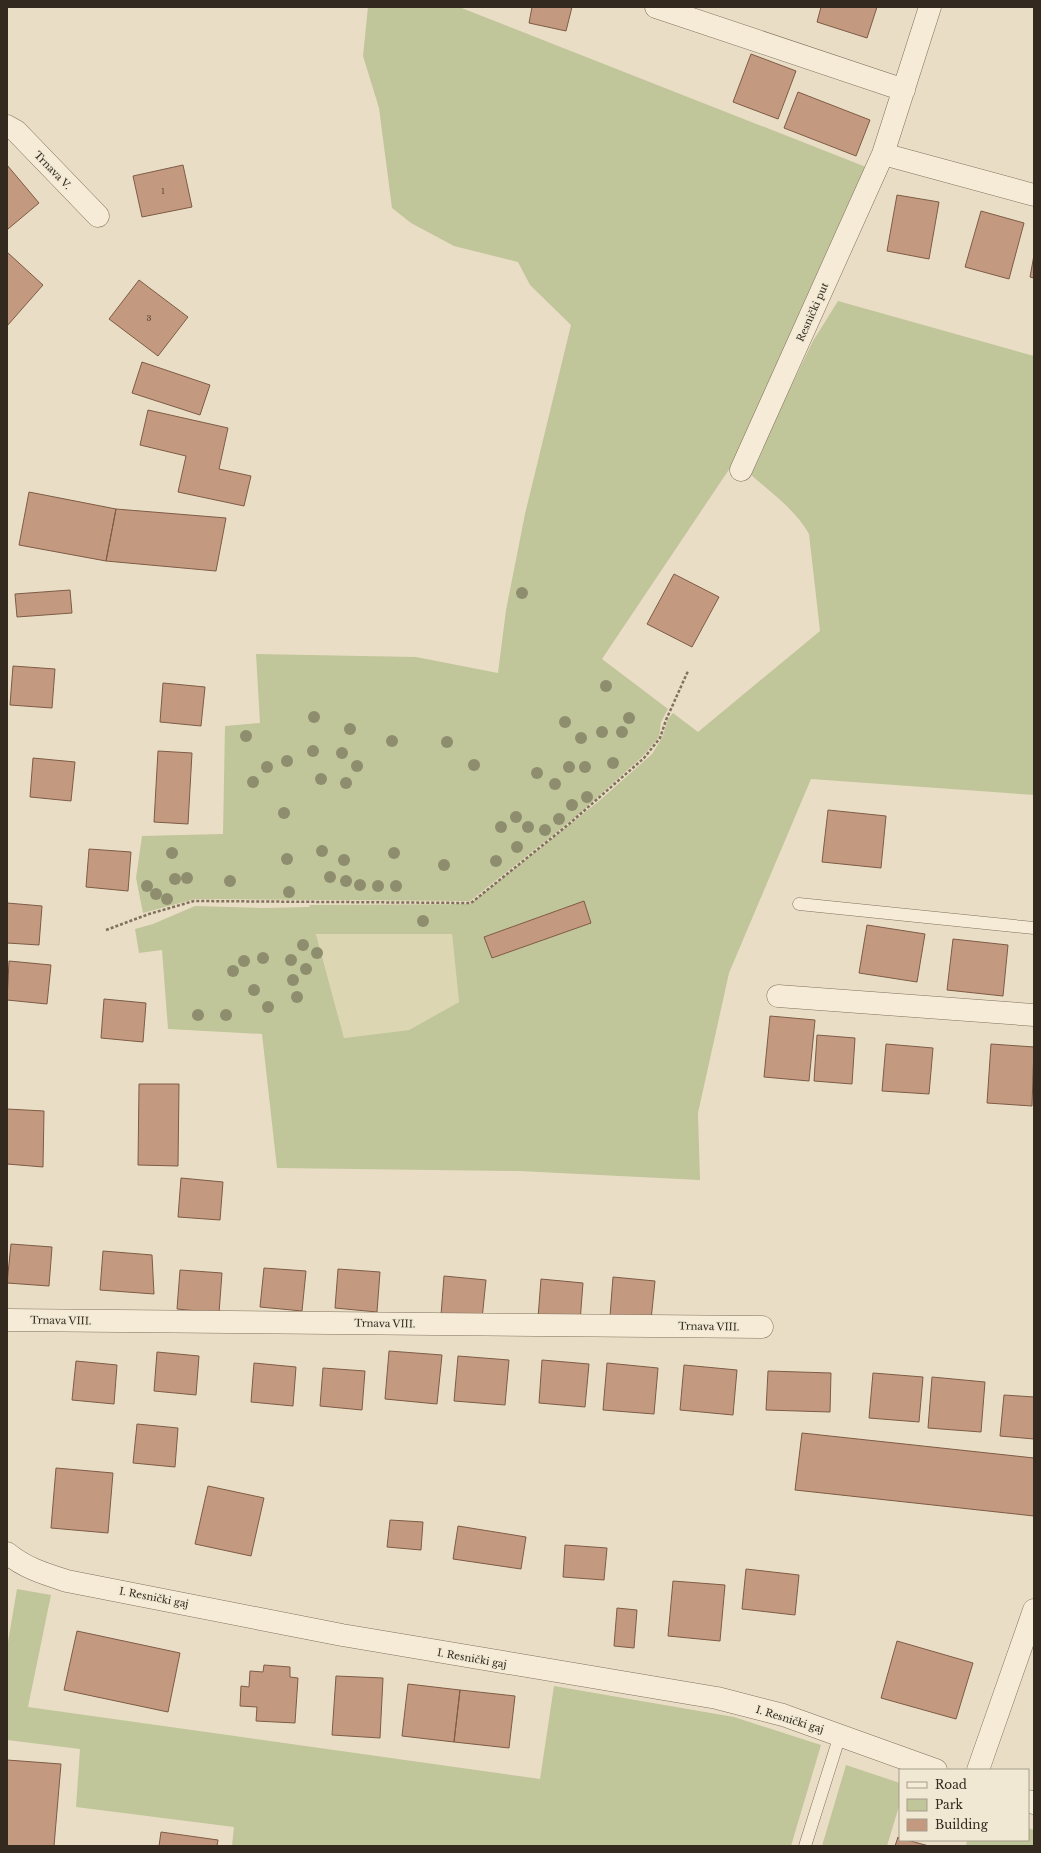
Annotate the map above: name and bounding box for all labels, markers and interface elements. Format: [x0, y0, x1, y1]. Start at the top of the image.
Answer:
street label: Trnava V. [31, 149, 74, 192]
house number: 1 [161, 186, 165, 196]
street label: Resnički put [794, 280, 831, 344]
house number: 3 [147, 313, 152, 323]
street label: Trnava VIII. [30, 1313, 92, 1328]
street label: Trnava VIII. [354, 1316, 416, 1331]
street label: Trnava VIII. [678, 1319, 740, 1334]
street label: I. Resnički gaj [118, 1584, 190, 1611]
street label: I. Resnički gaj [436, 1646, 508, 1671]
street label: I. Resnički gaj [754, 1703, 825, 1736]
legend [899, 1769, 1029, 1841]
text: Road [935, 1777, 967, 1792]
text: Park [935, 1797, 963, 1812]
text: Building [935, 1817, 989, 1832]

